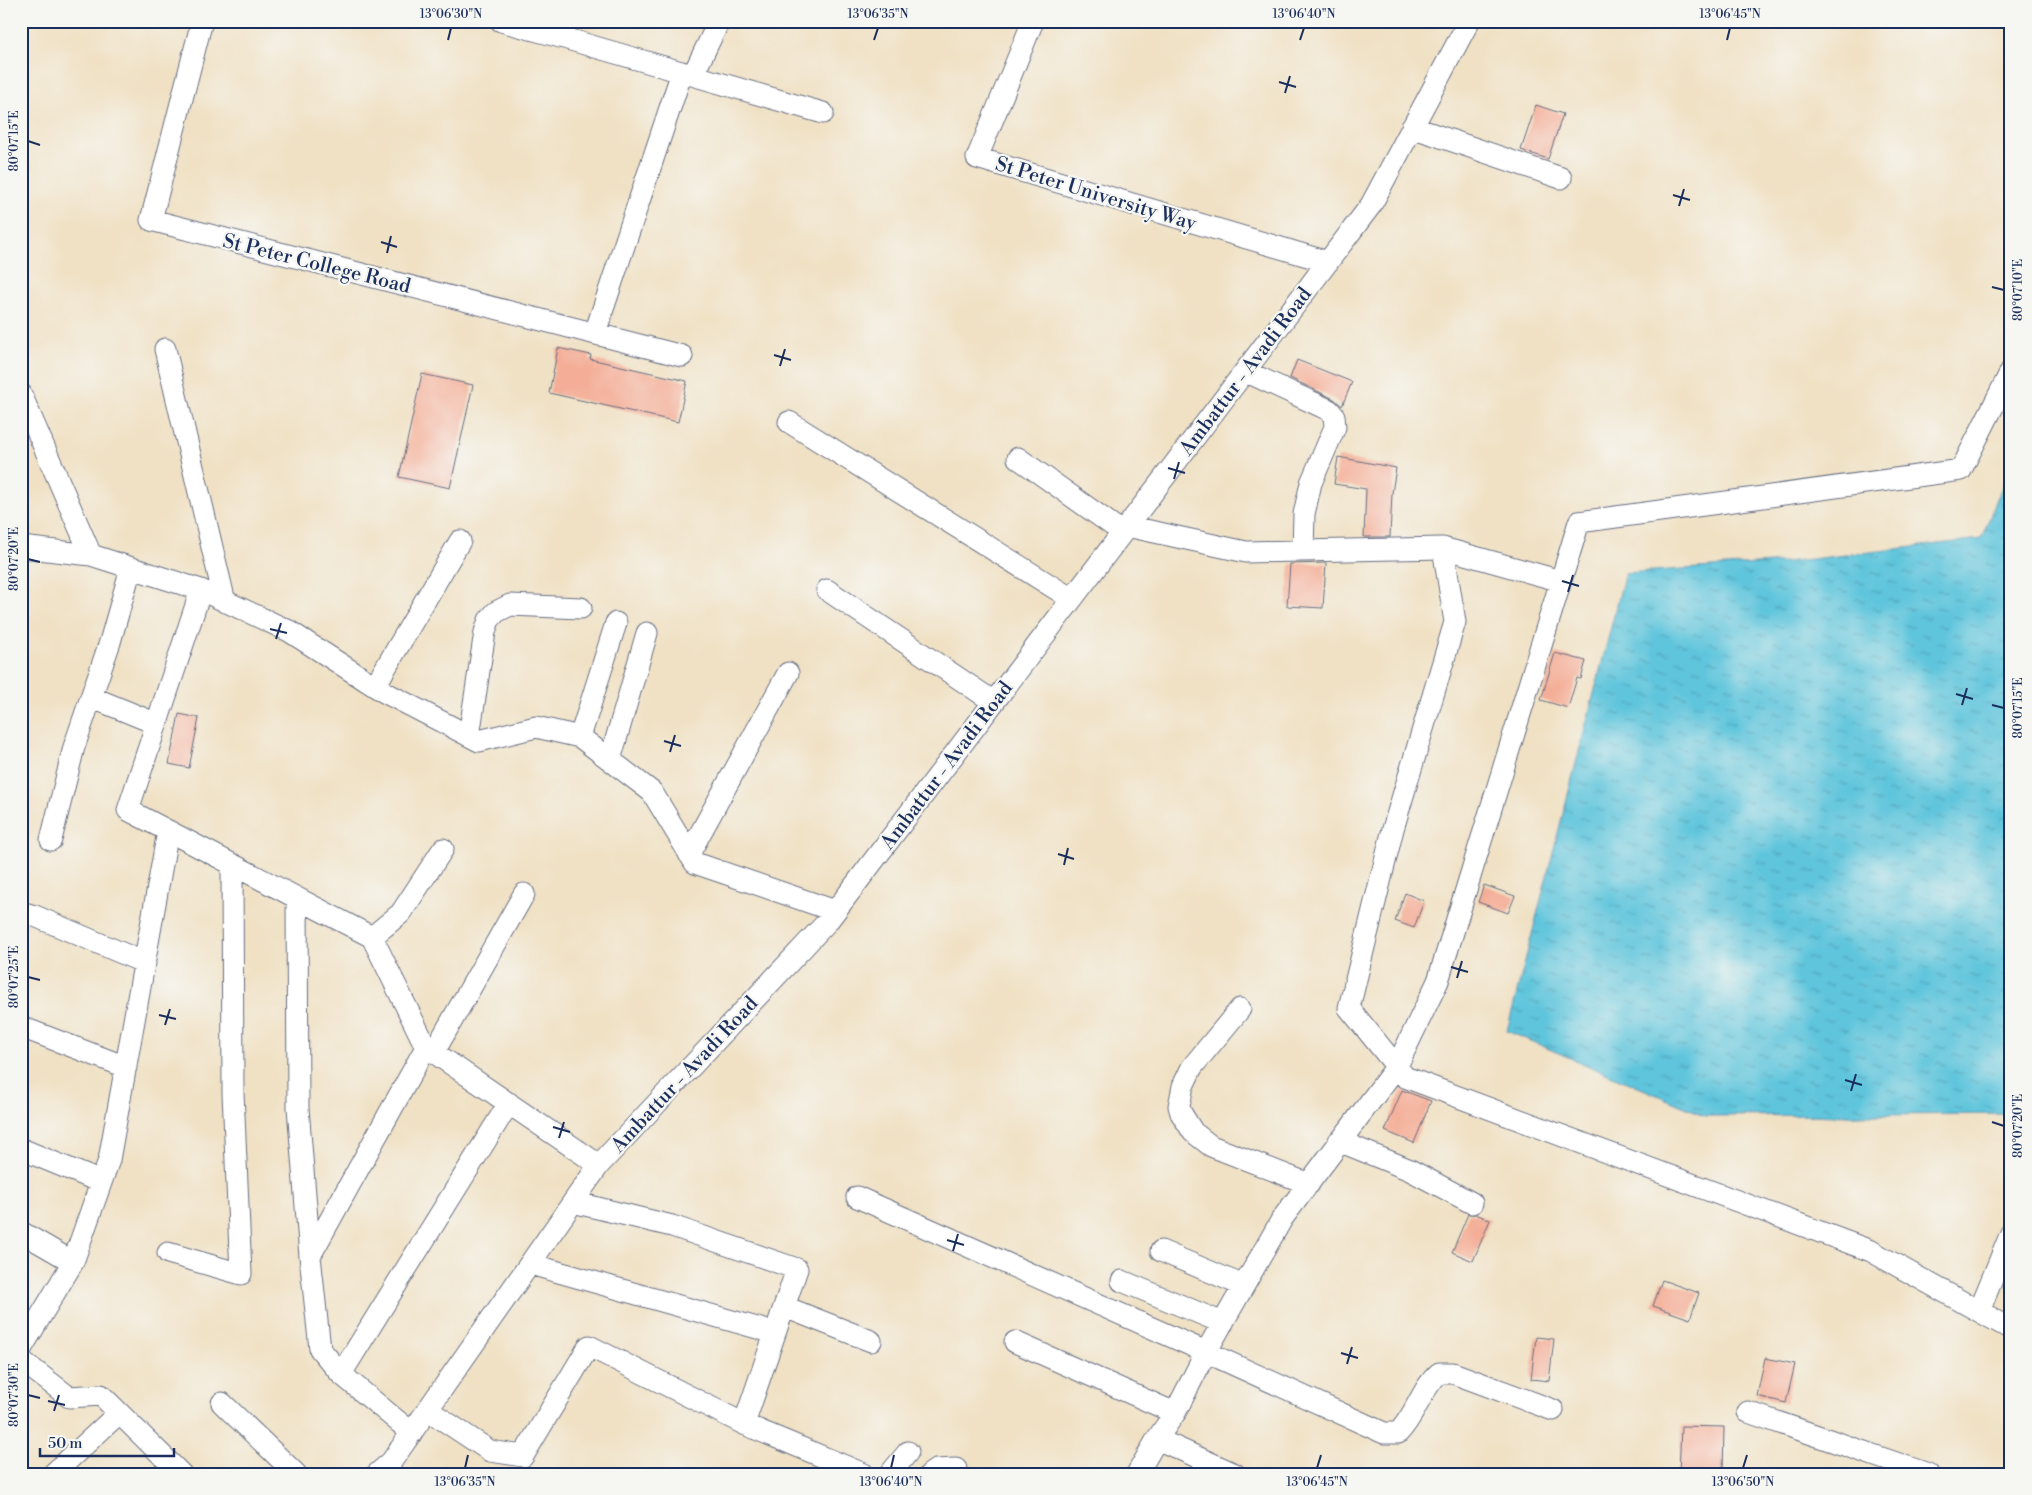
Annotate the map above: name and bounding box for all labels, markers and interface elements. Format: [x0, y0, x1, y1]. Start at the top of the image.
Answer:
text: 13°06'30"N [420, 7, 482, 22]
text: 13°06'35"N [848, 7, 909, 22]
text: 13°06'40"N [1273, 7, 1335, 22]
text: 13°06'45"N [1699, 7, 1761, 22]
text: 80°07'15"E [7, 110, 22, 172]
street label: St Peter University Way [992, 152, 1199, 237]
street label: St Peter College Road [220, 229, 414, 300]
text: 80°07'10"E [2011, 259, 2026, 321]
street label: Ambattur - Avadi Road [1174, 282, 1318, 462]
text: 80°07'20"E [7, 527, 22, 591]
street label: Ambattur - Avadi Road [875, 676, 1019, 856]
text: 80°07'15"E [2011, 677, 2026, 739]
text: 80°07'25"E [7, 946, 22, 1008]
street label: Ambattur - Avadi Road [606, 991, 764, 1159]
text: 80°07'20"E [2011, 1094, 2026, 1158]
text: 80°07'30"E [7, 1363, 22, 1427]
scale bar [40, 1425, 174, 1457]
text: 50 m [48, 1434, 82, 1453]
text: 13°06'35"N [435, 1475, 496, 1490]
text: 13°06'40"N [860, 1475, 922, 1490]
text: 13°06'45"N [1286, 1475, 1348, 1490]
text: 13°06'50"N [1712, 1475, 1774, 1490]

